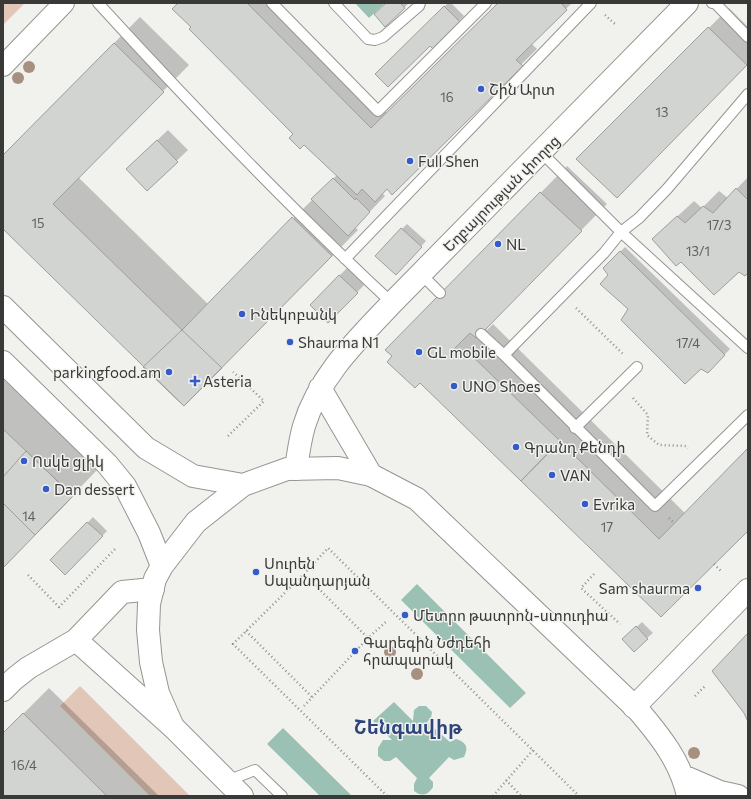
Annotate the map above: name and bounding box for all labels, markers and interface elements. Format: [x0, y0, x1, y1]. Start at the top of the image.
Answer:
place label: Շին Արտ [489, 80, 555, 99]
marker: Շին Արտ [476, 84, 486, 94]
house number: 16 [440, 89, 454, 105]
house number: 13 [656, 104, 668, 120]
street label: Եղբայրության փողոց [439, 131, 564, 256]
place label: Full Shen [418, 152, 479, 170]
marker: Full Shen [405, 156, 415, 166]
house number: 15 [31, 215, 45, 231]
house number: 17/3 [707, 217, 731, 233]
place label: NL [506, 235, 526, 253]
marker: NL [493, 239, 503, 249]
house number: 13/1 [686, 243, 710, 259]
place label: Ինեկոբանկ [250, 305, 337, 324]
marker: Ինեկոբանկ [237, 309, 247, 319]
place label: Shaurma N1 [298, 333, 379, 351]
house number: 17/4 [676, 335, 700, 351]
marker: Shaurma N1 [285, 337, 295, 347]
place label: GL mobile [427, 343, 496, 361]
marker: GL mobile [414, 347, 424, 357]
place label: parkingfood.am [53, 363, 161, 381]
marker: parkingfood.am [164, 367, 174, 377]
place label: Asteria [203, 372, 252, 390]
marker: Asteria [190, 376, 200, 386]
place label: UNO Shoes [462, 377, 541, 395]
marker: UNO Shoes [449, 381, 459, 391]
place label: Գրանդ Քենդի [524, 438, 625, 457]
marker: Գրանդ Քենդի [511, 442, 521, 452]
place label: Ոսկե ցլիկ [32, 452, 104, 471]
marker: Ոսկե ցլիկ [19, 456, 29, 466]
place label: VAN [560, 466, 591, 484]
marker: VAN [547, 470, 557, 480]
place label: Dan dessert [54, 480, 135, 498]
marker: Dan dessert [41, 484, 51, 494]
place label: Evrika [593, 495, 635, 513]
marker: Evrika [580, 499, 590, 509]
house number: 14 [22, 508, 36, 524]
house number: 17 [601, 519, 613, 535]
place label: Սուրեն Սպանդարյան [264, 554, 371, 590]
marker: Սուրեն Սպանդարյան [251, 567, 261, 577]
place label: Sam shaurma [599, 579, 690, 597]
marker: Sam shaurma [693, 583, 703, 593]
place label: Մետրո թատրոն-ստուդիա [413, 606, 609, 625]
marker: Մետրո թատրոն-ստուդիա [400, 610, 410, 620]
place label: Գարեգին Նժդեհի հրապարակ [363, 633, 491, 669]
marker: Գարեգին Նժդեհի հրապարակ [350, 646, 360, 656]
district label: Շենգավիթ [354, 715, 463, 739]
house number: 16/4 [11, 757, 37, 773]

